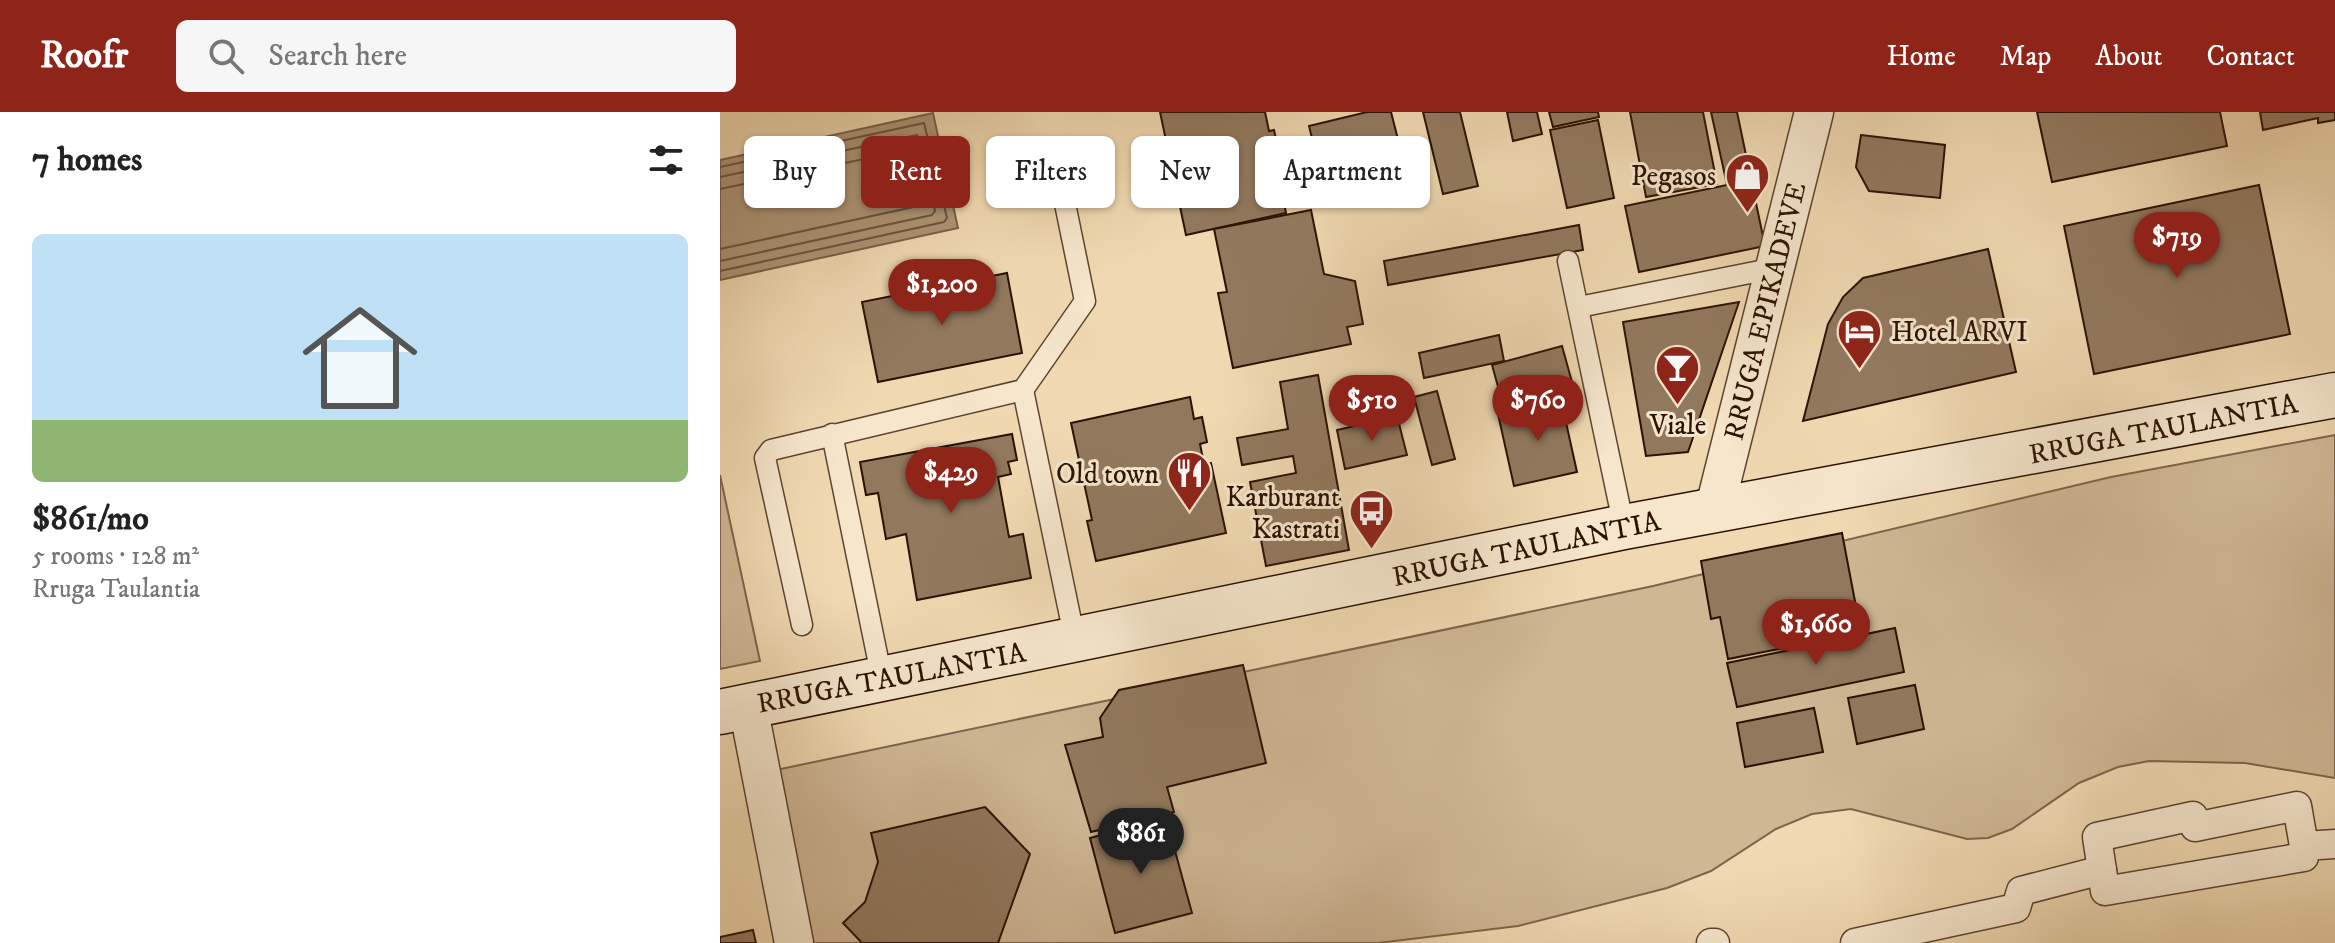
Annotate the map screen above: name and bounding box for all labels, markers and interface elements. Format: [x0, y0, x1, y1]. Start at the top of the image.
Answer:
search box [176, 20, 736, 92]
text: Roofr [40, 32, 128, 80]
icon: search [204, 34, 248, 78]
text: Search here [268, 38, 407, 75]
text: Home [1887, 39, 1956, 74]
text: Map [2000, 39, 2051, 74]
text: About [2095, 39, 2162, 74]
text: Contact [2206, 39, 2295, 74]
chip: Buy [744, 136, 845, 208]
chip: Rent [861, 136, 970, 208]
chip: Filters [986, 136, 1115, 208]
chip: New [1131, 136, 1239, 208]
chip: Apartment [1255, 136, 1430, 208]
icon: filters [644, 138, 688, 182]
text: 7 homes [32, 139, 142, 181]
shop icon: Pegasos [1723, 151, 1771, 214]
place label: Pegasos [1631, 159, 1716, 194]
street label: RRUGA EPIKADEVE [1716, 179, 1814, 444]
pin: $719 [2130, 212, 2224, 280]
text: $719 [2152, 221, 2202, 254]
pin: $1,200 [877, 259, 1007, 327]
text: $1,200 [906, 268, 978, 301]
icon: home [288, 286, 432, 430]
hotel icon: Hotel ARVI [1836, 307, 1884, 370]
place label: Hotel ARVI [1891, 315, 2028, 350]
bar icon: Viale [1654, 343, 1702, 406]
pin: $510 [1325, 375, 1419, 443]
pin: $760 [1491, 375, 1585, 443]
text: $510 [1347, 384, 1397, 417]
text: $760 [1510, 384, 1566, 417]
street label: RRUGA TAULANTIA [2026, 386, 2302, 473]
place label: Viale [1649, 408, 1706, 443]
pin: $429 [904, 447, 998, 515]
restaurant icon: Old town [1166, 449, 1214, 512]
text: $429 [924, 456, 978, 489]
place label: Old town [1056, 457, 1159, 492]
place label: Karburant Kastrati [1226, 480, 1340, 547]
bus stop icon: Karburant Kastrati [1347, 488, 1395, 551]
text: $861/mo [32, 498, 149, 540]
street label: RRUGA TAULANTIA [1389, 504, 1665, 595]
text: 5 rooms · 128 m² [32, 540, 199, 573]
text: Rruga Taulantia [32, 573, 200, 606]
pin: $1,660 [1751, 599, 1881, 667]
text: $1,660 [1780, 608, 1852, 641]
street label: RRUGA TAULANTIA [754, 635, 1030, 722]
pin: $861 [1094, 808, 1188, 876]
text: $861 [1116, 817, 1166, 850]

